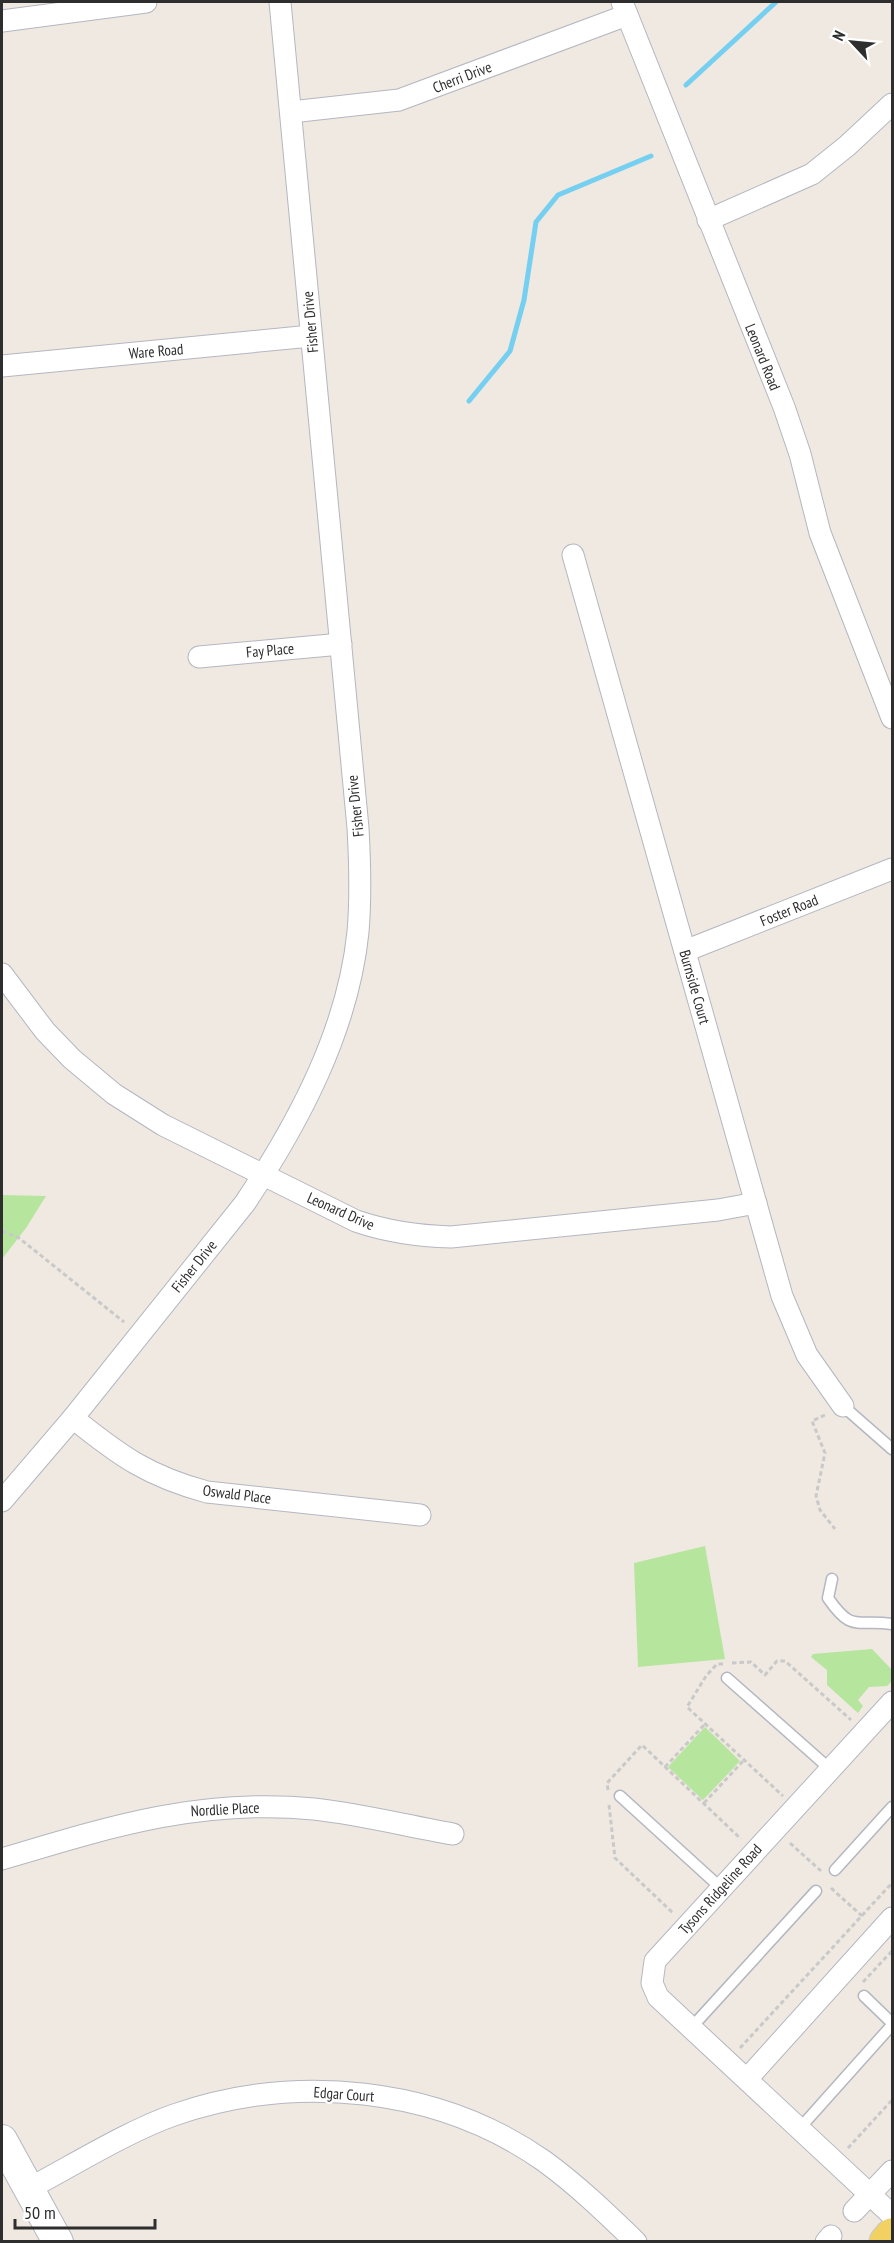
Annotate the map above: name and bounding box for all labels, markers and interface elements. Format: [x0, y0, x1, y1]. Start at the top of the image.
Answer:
north arrow [822, 12, 882, 72]
text: N [828, 27, 849, 44]
street label: Cherri Drive [430, 57, 494, 97]
street label: Fisher Drive [298, 290, 322, 354]
street label: Leonard Road [741, 321, 785, 393]
street label: Ware Road [128, 339, 184, 363]
street label: Fay Place [245, 638, 295, 662]
street label: Fisher Drive [342, 774, 368, 838]
street label: Foster Road [757, 890, 821, 930]
street label: Burnside Court [675, 948, 715, 1026]
street label: Leonard Drive [304, 1188, 378, 1234]
street label: Fisher Drive [167, 1236, 221, 1296]
street label: Oswald Place [202, 1480, 272, 1508]
street label: Nordlie Place [190, 1798, 260, 1820]
street label: Tysons Ridgeline Road [674, 1840, 766, 1938]
street label: Edgar Court [313, 2082, 375, 2106]
scale bar [15, 2192, 154, 2230]
text: 50 m [24, 2201, 56, 2224]

